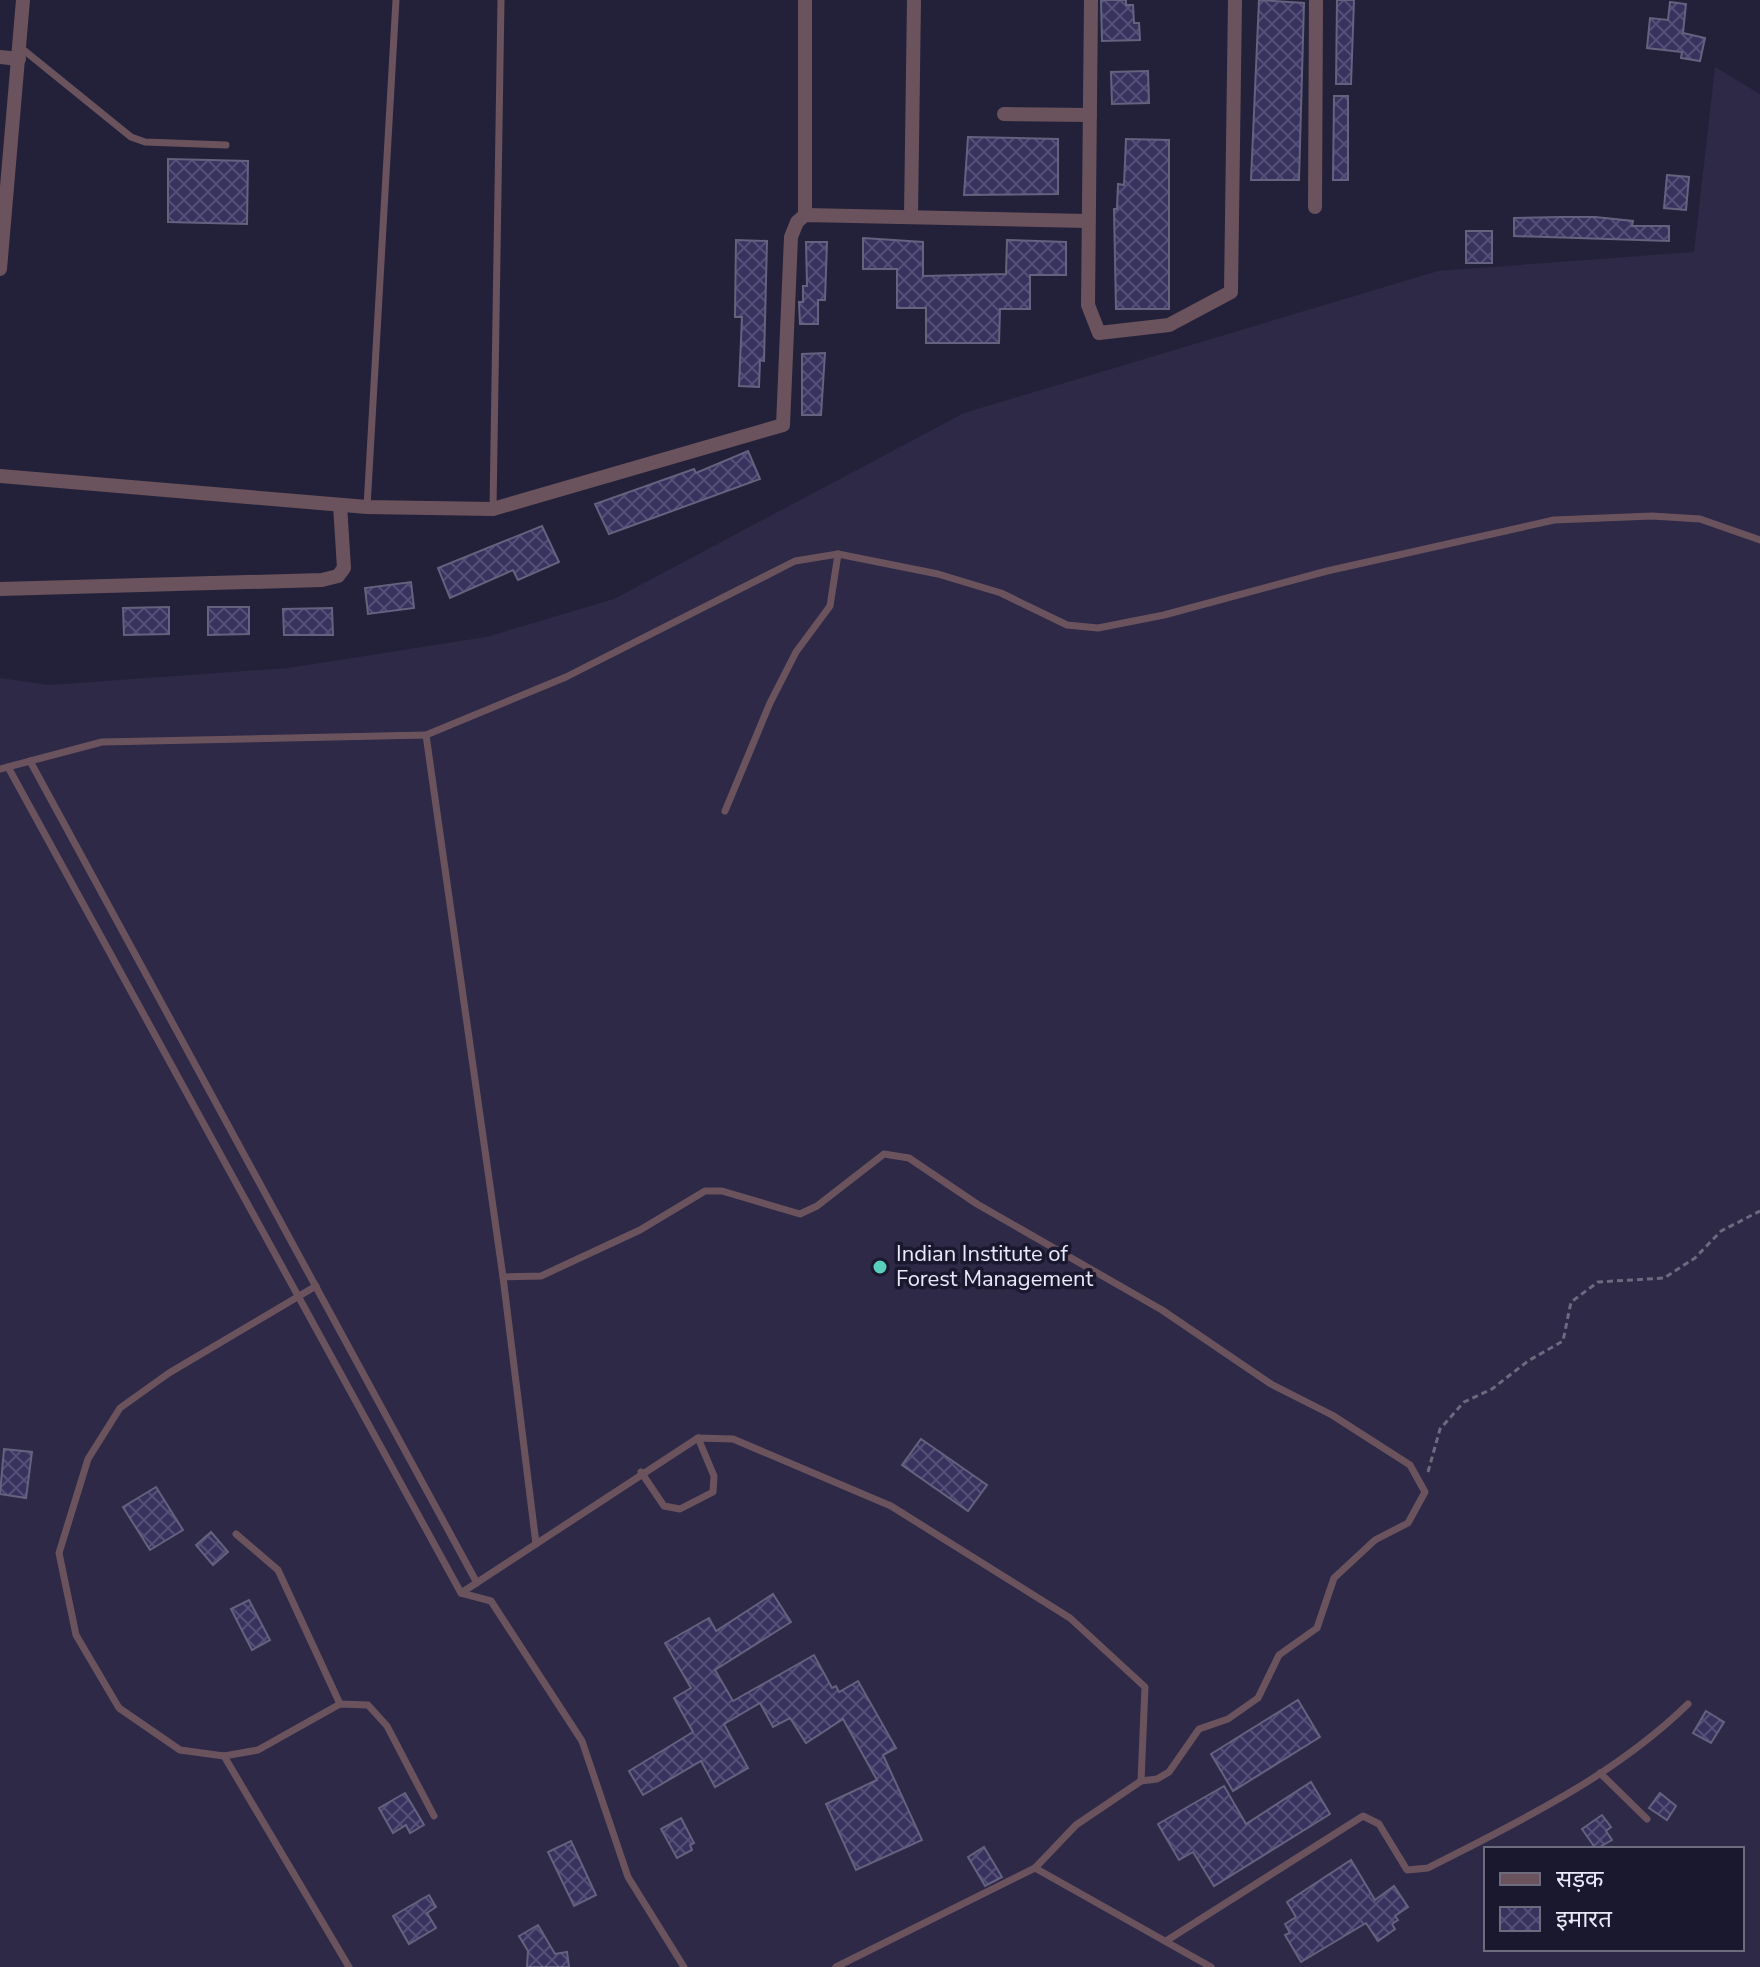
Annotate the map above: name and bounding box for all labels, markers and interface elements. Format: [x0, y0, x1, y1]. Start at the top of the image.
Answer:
place label: Indian Institute of Forest Management [896, 1239, 1093, 1294]
marker: Indian Institute of Forest Management [871, 1258, 889, 1276]
legend [1484, 1847, 1744, 1951]
text: सड़क [1556, 1863, 1604, 1895]
text: इमारत [1556, 1903, 1613, 1935]

